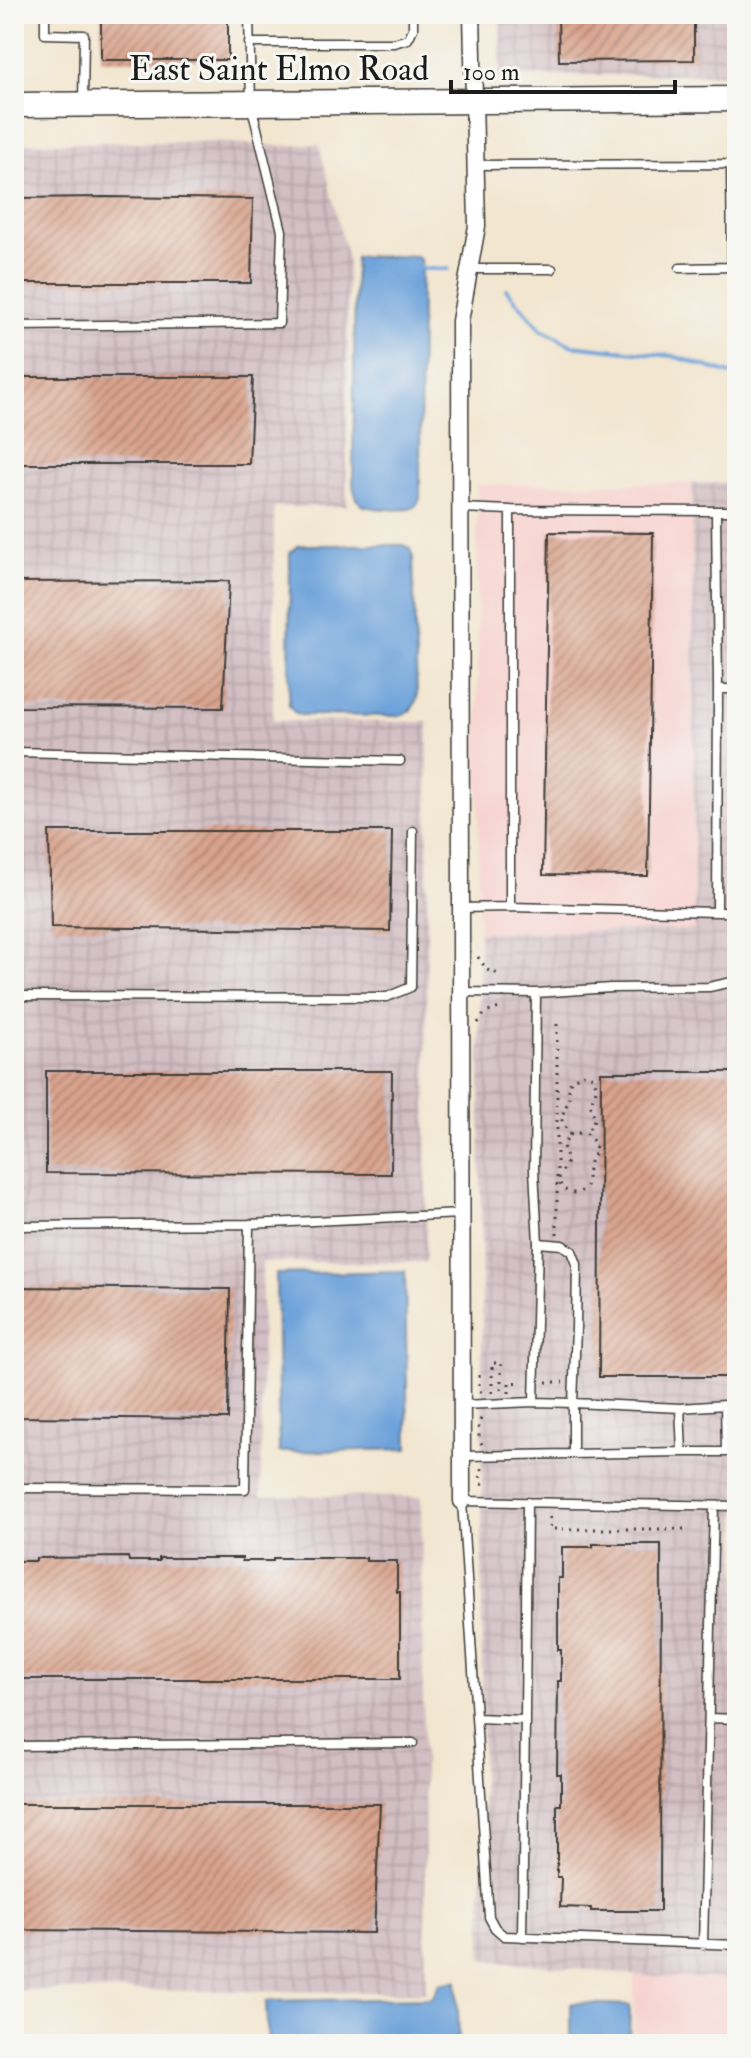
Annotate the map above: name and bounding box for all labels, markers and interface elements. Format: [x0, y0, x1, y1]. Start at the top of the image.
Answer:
scale bar [451, 44, 675, 94]
street label: East Saint Elmo Road [129, 48, 429, 91]
text: 100 m [463, 57, 520, 88]

